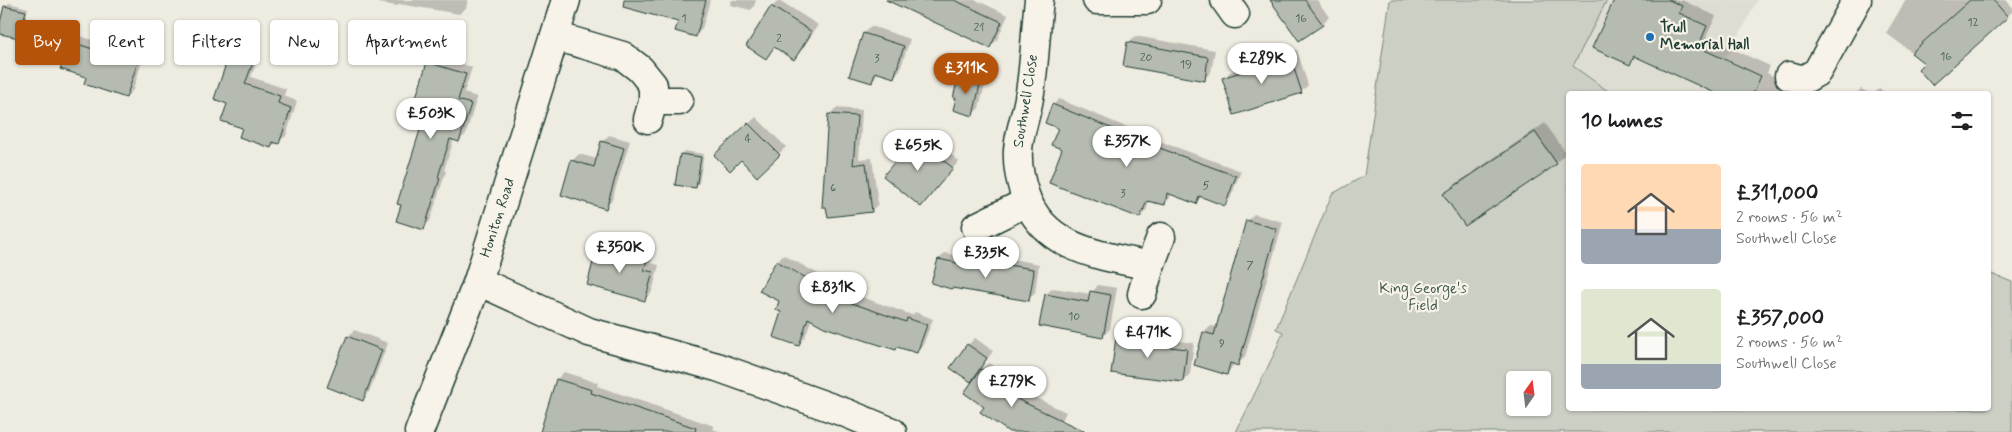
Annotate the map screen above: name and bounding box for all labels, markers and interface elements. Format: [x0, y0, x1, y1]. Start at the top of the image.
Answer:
house number: 1 [681, 11, 687, 27]
house number: 16 [1295, 11, 1307, 27]
house number: 12 [1967, 15, 1979, 31]
place label: Trull Memorial Hall [1660, 18, 1750, 55]
chip: Buy [15, 20, 80, 65]
chip: Rent [90, 20, 164, 65]
chip: Filters [174, 20, 260, 65]
chip: New [270, 20, 338, 65]
chip: Apartment [348, 20, 466, 65]
house number: 21 [973, 20, 985, 36]
house number: 2 [776, 31, 782, 47]
marker: Trull Memorial Hall [1644, 31, 1656, 43]
pin: £289K [1227, 42, 1297, 85]
text: £289K [1238, 48, 1286, 69]
house number: 16 [1940, 49, 1952, 65]
house number: 20 [1140, 50, 1153, 66]
house number: 3 [874, 51, 880, 67]
pin: £311K [931, 52, 1001, 95]
street label: Southwell Close [1009, 53, 1043, 149]
house number: 19 [1180, 57, 1192, 73]
text: £311K [945, 58, 987, 79]
pin: £503K [396, 98, 466, 140]
text: £503K [407, 103, 455, 124]
text: 10 homes [1581, 107, 1663, 135]
icon: filters [1948, 107, 1976, 135]
pin: £357K [1092, 126, 1162, 168]
pin: £655K [883, 130, 953, 172]
house number: 4 [745, 131, 752, 147]
text: £357K [1103, 131, 1151, 152]
text: £655K [894, 135, 942, 156]
street label: Honiton Road [476, 176, 520, 260]
house number: 5 [1202, 178, 1210, 194]
text: £311,000 [1736, 179, 1818, 207]
house number: 6 [830, 180, 836, 196]
icon: home [1621, 184, 1681, 244]
house number: 3 [1120, 186, 1126, 202]
text: 2 rooms · 56 m² [1736, 207, 1843, 228]
text: Southwell Close [1736, 228, 1837, 249]
pin: £350K [585, 232, 655, 274]
pin: £335K [951, 236, 1021, 279]
text: £350K [596, 237, 644, 258]
text: £335K [963, 242, 1009, 263]
house number: 7 [1246, 258, 1254, 274]
pin: £831K [798, 272, 868, 314]
text: £831K [811, 277, 855, 298]
park label: King George's Field [1379, 279, 1467, 316]
text: £357,000 [1736, 304, 1824, 332]
house number: 10 [1068, 309, 1080, 325]
icon: home [1621, 309, 1681, 369]
pin: £471K [1113, 316, 1183, 359]
text: £471K [1125, 322, 1171, 343]
text: 2 rooms · 56 m² [1736, 332, 1843, 353]
house number: 9 [1219, 336, 1225, 352]
text: Southwell Close [1736, 353, 1837, 374]
pin: £279K [977, 366, 1047, 408]
text: £279K [989, 371, 1035, 392]
north arrow [1506, 371, 1551, 416]
map controls [1506, 371, 1551, 416]

